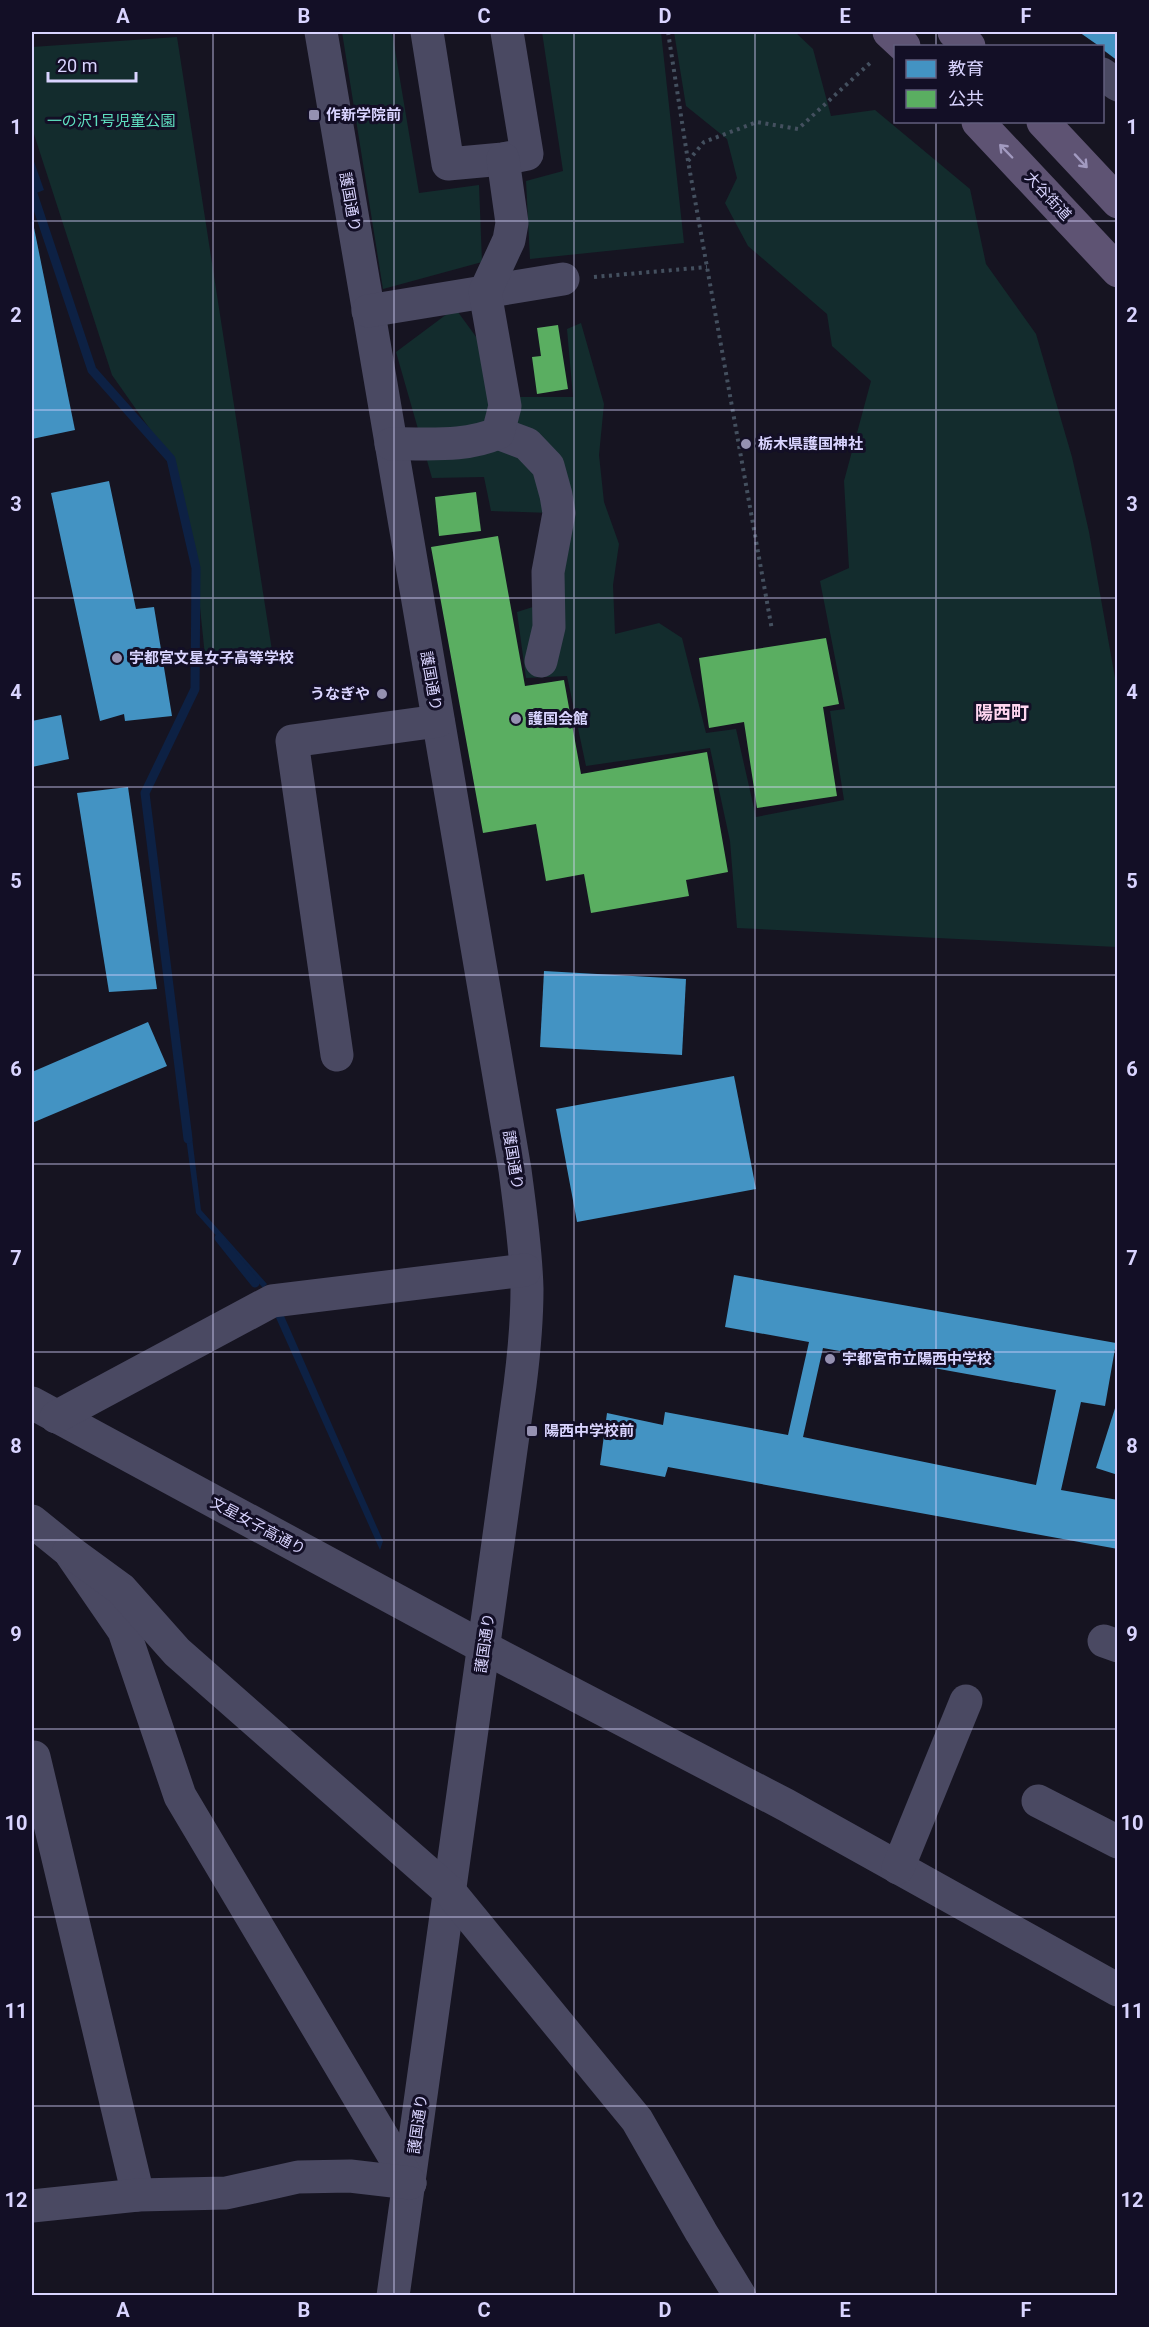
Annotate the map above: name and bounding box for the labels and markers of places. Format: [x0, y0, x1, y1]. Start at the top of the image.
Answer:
place label: 作新学院前 [326, 106, 401, 124]
marker: 作新学院前 [307, 108, 321, 122]
place label: 栃木県護国神社 [758, 435, 863, 453]
marker: 栃木県護国神社 [739, 437, 753, 451]
place label: 宇都宮文星女子高等学校 [129, 649, 294, 667]
marker: 宇都宮文星女子高等学校 [110, 651, 124, 665]
place label: うなぎや [310, 685, 370, 703]
marker: うなぎや [375, 687, 389, 701]
place label: 護国会館 [528, 710, 588, 728]
marker: 護国会館 [509, 712, 523, 726]
place label: 宇都宮市立陽西中学校 [842, 1350, 992, 1368]
marker: 宇都宮市立陽西中学校 [823, 1352, 837, 1366]
place label: 陽西中学校前 [544, 1422, 634, 1440]
marker: 陽西中学校前 [525, 1424, 539, 1438]

